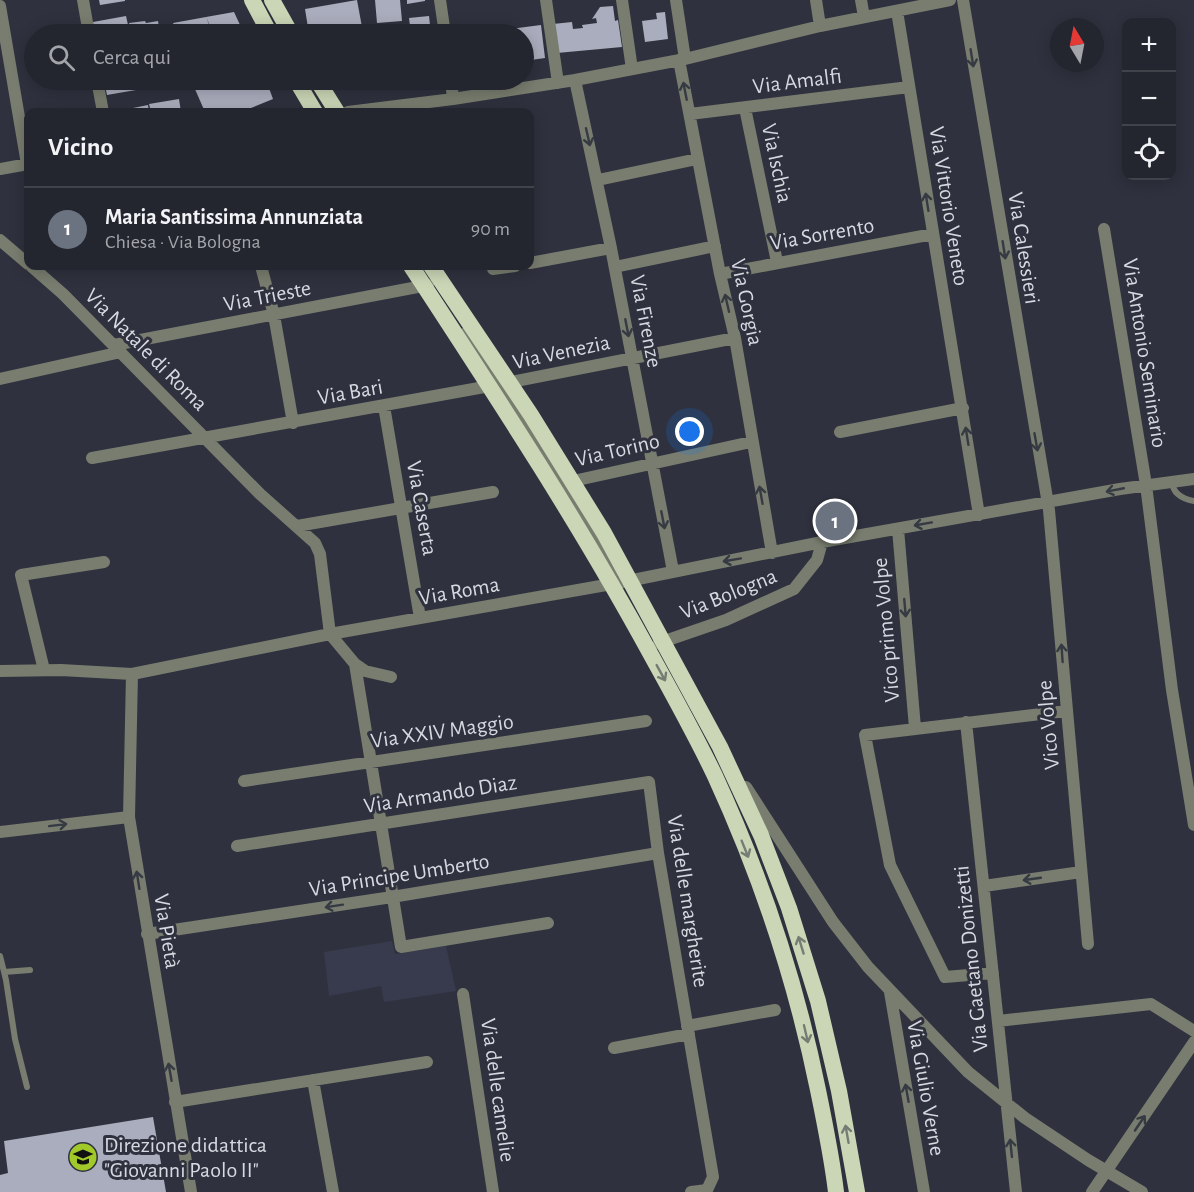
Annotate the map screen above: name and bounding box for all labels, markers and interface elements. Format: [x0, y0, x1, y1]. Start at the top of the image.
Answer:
north arrow [1050, 18, 1104, 72]
map controls [1122, 18, 1176, 180]
button: + [1122, 18, 1176, 72]
search box [24, 24, 534, 90]
icon: search [45, 41, 78, 74]
text: Cerca qui [93, 46, 171, 68]
one-way arrow [967, 47, 978, 67]
street label: Via Amalfi [751, 65, 843, 97]
button: − [1122, 72, 1176, 126]
one-way arrow [679, 82, 691, 101]
street label: Via Ischia [758, 122, 796, 205]
street label: Via Vittorio Veneto [926, 125, 972, 287]
button: locate [1122, 126, 1176, 180]
one-way arrow [583, 127, 594, 146]
text: Vicino [48, 134, 113, 160]
street label: Via Calessieri [1004, 191, 1044, 306]
one-way arrow [922, 193, 933, 213]
text: Maria Santissima Annunziata [105, 206, 363, 228]
street label: Via Sorrento [768, 214, 876, 254]
text: 1 [64, 219, 71, 239]
text: 90 m [471, 219, 510, 239]
text: Chiesa · Via Bologna [105, 232, 261, 252]
one-way arrow [999, 240, 1010, 259]
street label: Via Gorgia [727, 257, 767, 348]
street label: Via Antonio Seminario [1119, 257, 1171, 449]
street label: Via Firenze [626, 273, 666, 369]
street label: Via Trieste [222, 277, 313, 315]
street label: Via Natale di Roma [81, 284, 212, 415]
one-way arrow [720, 294, 732, 313]
one-way arrow [622, 318, 633, 337]
street label: Via Venezia [510, 331, 612, 373]
street label: Via Bari [316, 375, 384, 409]
your location [675, 417, 704, 446]
one-way arrow [961, 427, 972, 446]
street label: Via Torino [573, 430, 662, 470]
one-way arrow [1031, 432, 1042, 452]
street label: Via Caserta [403, 459, 441, 557]
one-way arrow [1106, 485, 1126, 496]
one-way arrow [755, 486, 766, 506]
pin: 1 [816, 498, 854, 544]
one-way arrow [658, 509, 669, 529]
one-way arrow [914, 519, 934, 530]
one-way arrow [722, 555, 742, 566]
street label: Vico primo Volpe [869, 557, 903, 703]
street label: Via Bologna [677, 565, 780, 623]
street label: Via Roma [417, 573, 501, 609]
one-way arrow [899, 597, 910, 617]
one-way arrow [1056, 643, 1067, 663]
one-way arrow [655, 664, 667, 681]
street label: Vico Volpe [1033, 679, 1063, 771]
street label: Via XXIV Maggio [369, 710, 515, 752]
street label: Via Armando Diaz [362, 771, 518, 817]
street label: Via delle margherite [664, 814, 712, 989]
one-way arrow [48, 819, 68, 830]
one-way arrow [740, 839, 751, 857]
street label: Via Principe Umberto [307, 850, 491, 900]
street label: Via Gaetano Donizetti [950, 865, 992, 1053]
one-way arrow [133, 870, 144, 890]
one-way arrow [1023, 874, 1043, 885]
street label: Via Pietà [150, 892, 184, 970]
one-way arrow [324, 900, 344, 911]
one-way arrow [795, 936, 806, 955]
street label: Via delle camelie [477, 1017, 519, 1163]
street label: Via Giulio Verne [903, 1019, 949, 1157]
one-way arrow [801, 1024, 813, 1043]
one-way arrow [165, 1063, 176, 1083]
one-way arrow [901, 1084, 912, 1103]
one-way arrow [1134, 1115, 1146, 1132]
one-way arrow [841, 1125, 852, 1145]
place label: Direzione didattica "Giovanni Paolo II" [104, 1134, 267, 1181]
one-way arrow [1005, 1138, 1016, 1158]
school or university icon: Direzione didattica "Giovanni Paolo II" [67, 1141, 99, 1173]

